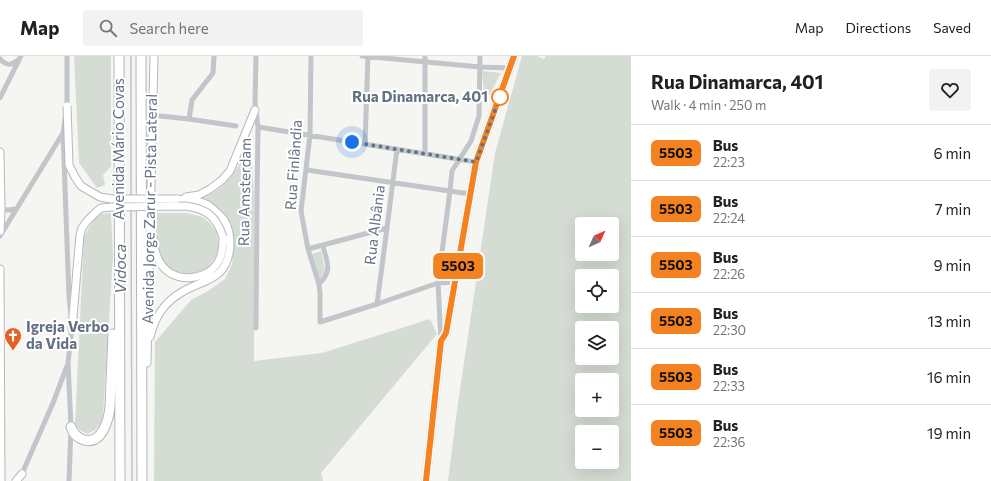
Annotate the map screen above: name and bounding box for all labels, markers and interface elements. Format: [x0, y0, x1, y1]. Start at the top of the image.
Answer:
search box [83, 10, 363, 46]
text: Map [20, 16, 59, 39]
icon: search [97, 17, 119, 39]
text: Search here [129, 19, 209, 37]
text: Map [795, 19, 824, 36]
text: Directions [846, 19, 911, 36]
text: Saved [933, 19, 971, 36]
button: heart [929, 69, 971, 111]
text: Rua Dinamarca, 401 [651, 70, 823, 93]
street label: Avenida Mário Covas [109, 78, 127, 220]
place label: Rua Dinamarca, 401 [352, 87, 488, 105]
marker: Rua Dinamarca, 401 [491, 88, 509, 106]
street label: Avenida Jorge Zarur - Pista Lateral [138, 94, 160, 324]
text: Walk · 4 min · 250 m [651, 97, 766, 113]
street label: Rua Finlândia [281, 119, 305, 211]
your location [342, 132, 362, 152]
text: Bus [713, 136, 738, 154]
street label: Rua Amsterdam [234, 138, 254, 246]
text: 5503 [659, 144, 693, 161]
text: 6 min [933, 144, 971, 162]
text: 22:23 [713, 154, 745, 170]
street label: Rua Albânia [360, 184, 388, 266]
text: Bus [713, 192, 738, 210]
text: 5503 [659, 200, 693, 217]
text: 7 min [935, 200, 971, 218]
text: 22:24 [713, 210, 745, 226]
north arrow [575, 217, 619, 261]
map controls [575, 217, 619, 469]
water label: Vidoca [110, 244, 129, 294]
text: Bus [713, 248, 738, 266]
line badge: 5503 [430, 253, 486, 279]
text: 5503 [659, 256, 693, 273]
text: 9 min [933, 256, 971, 274]
text: 5503 [441, 257, 475, 274]
text: 22:26 [713, 266, 745, 282]
button: locate [575, 269, 619, 313]
text: Bus [713, 304, 738, 322]
text: 5503 [659, 312, 693, 329]
text: 13 min [928, 312, 971, 330]
place label: Igreja Verbo da Vida [26, 317, 109, 352]
button: layers [575, 321, 619, 365]
text: 22:30 [713, 322, 746, 338]
church icon: Igreja Verbo da Vida [3, 326, 23, 351]
text: Bus [713, 360, 738, 378]
text: 5503 [659, 368, 693, 385]
text: 16 min [927, 368, 971, 386]
button: + [575, 373, 619, 417]
text: 22:33 [713, 378, 745, 394]
text: Bus [713, 416, 738, 434]
text: 5503 [659, 424, 693, 441]
text: 19 min [927, 424, 971, 442]
button: − [575, 425, 619, 469]
text: 22:36 [713, 434, 746, 450]

